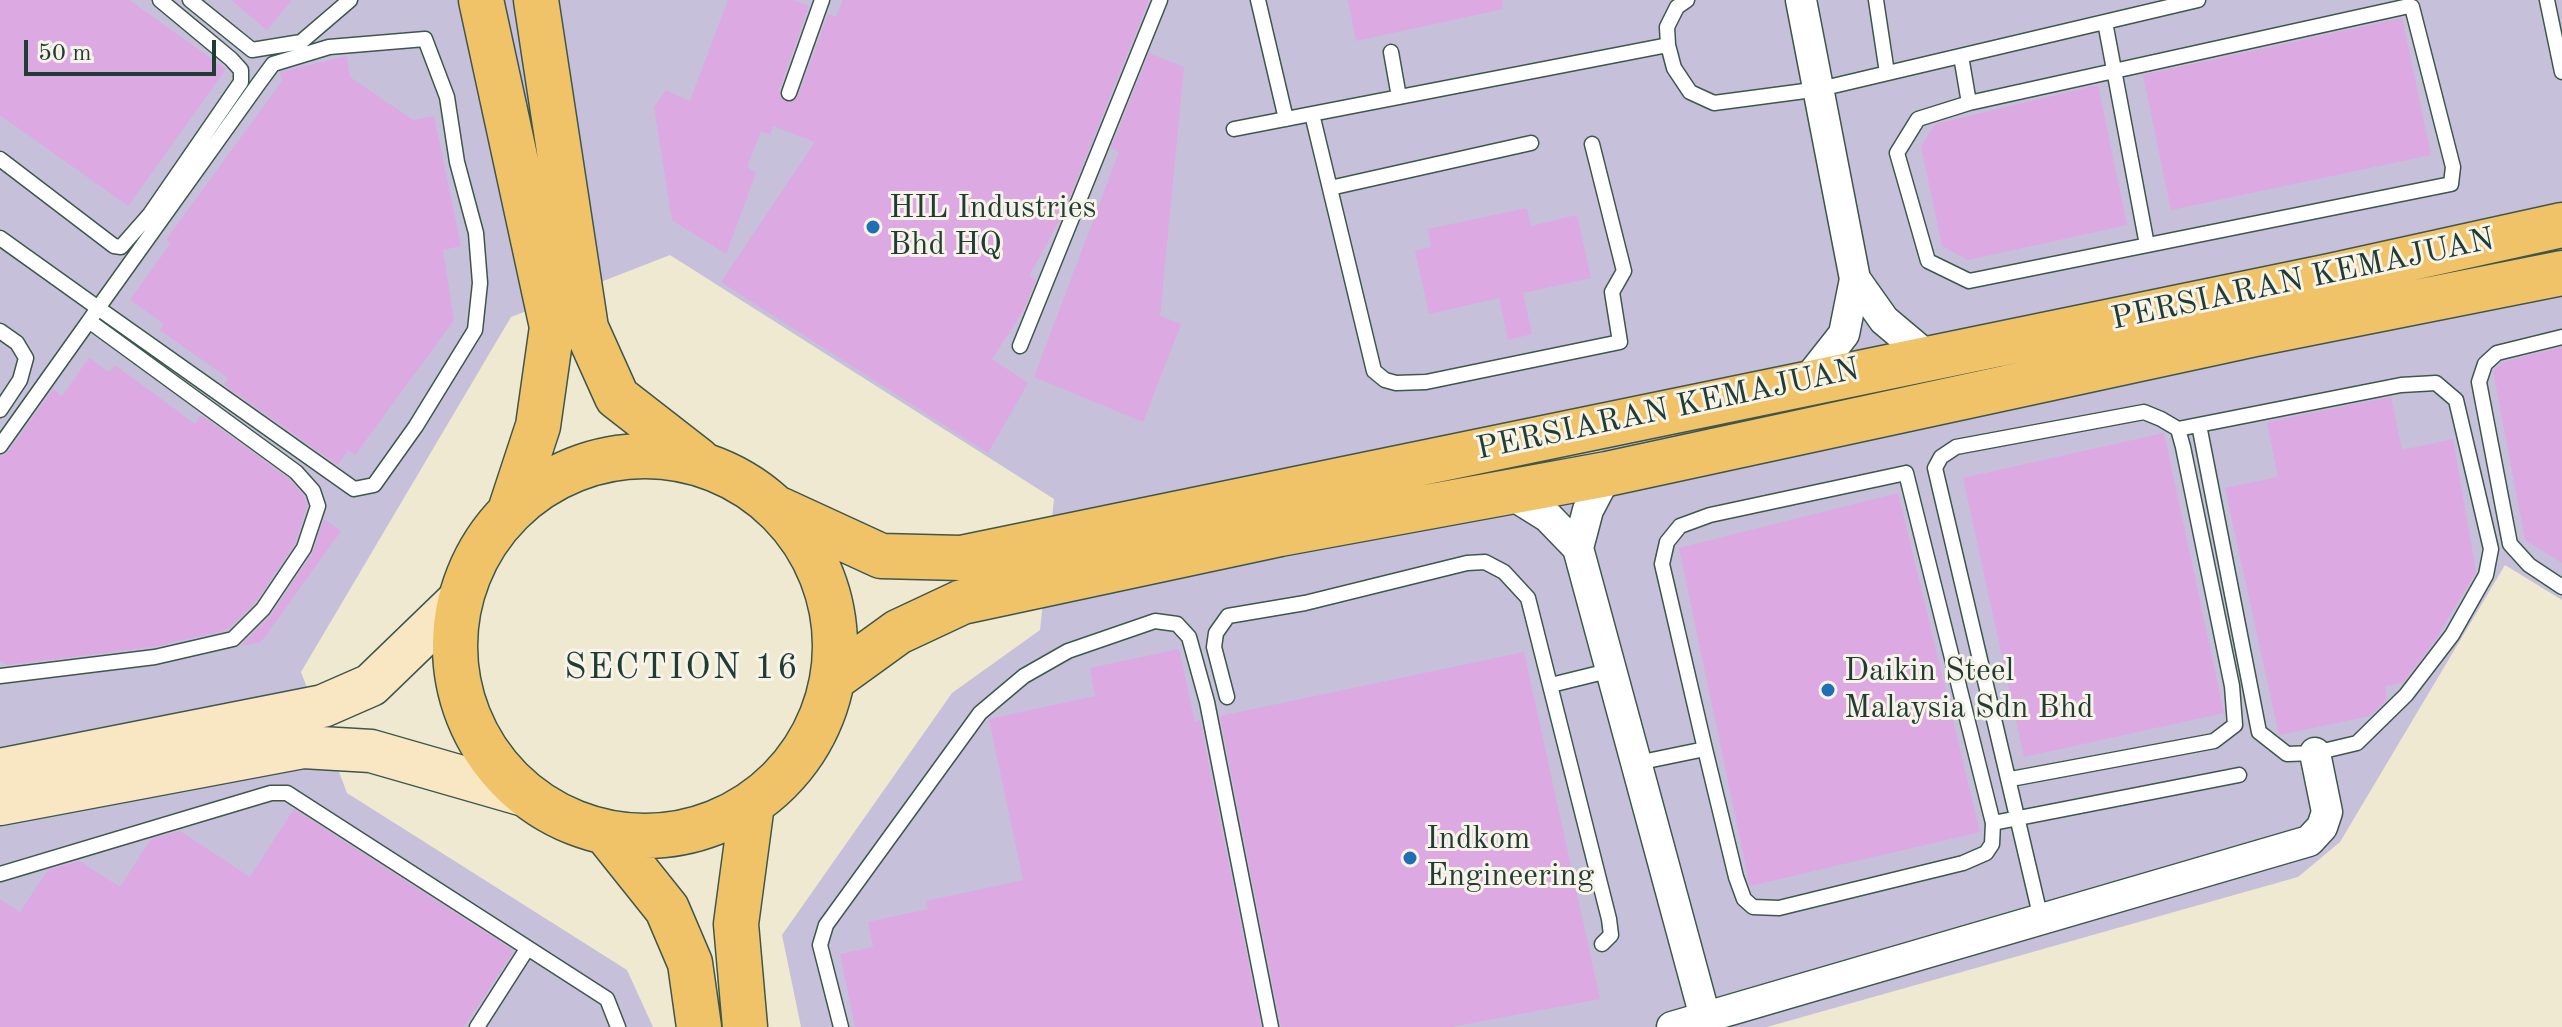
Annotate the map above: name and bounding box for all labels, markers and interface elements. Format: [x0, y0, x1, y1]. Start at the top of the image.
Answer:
scale bar [28, 24, 220, 74]
text: 50 m [38, 42, 92, 66]
place label: HIL Industries Bhd HQ [889, 190, 1096, 265]
marker: HIL Industries Bhd HQ [864, 218, 882, 236]
street label: PERSIARAN KEMAJUAN [2108, 221, 2498, 339]
street label: PERSIARAN KEMAJUAN [1473, 351, 1863, 469]
district label: SECTION 16 [564, 647, 800, 691]
place label: Daikin Steel Malaysia Sdn Bhd [1844, 653, 2094, 728]
marker: Daikin Steel Malaysia Sdn Bhd [1819, 681, 1837, 699]
place label: Indkom Engineering [1426, 821, 1594, 896]
marker: Indkom Engineering [1401, 849, 1419, 867]

